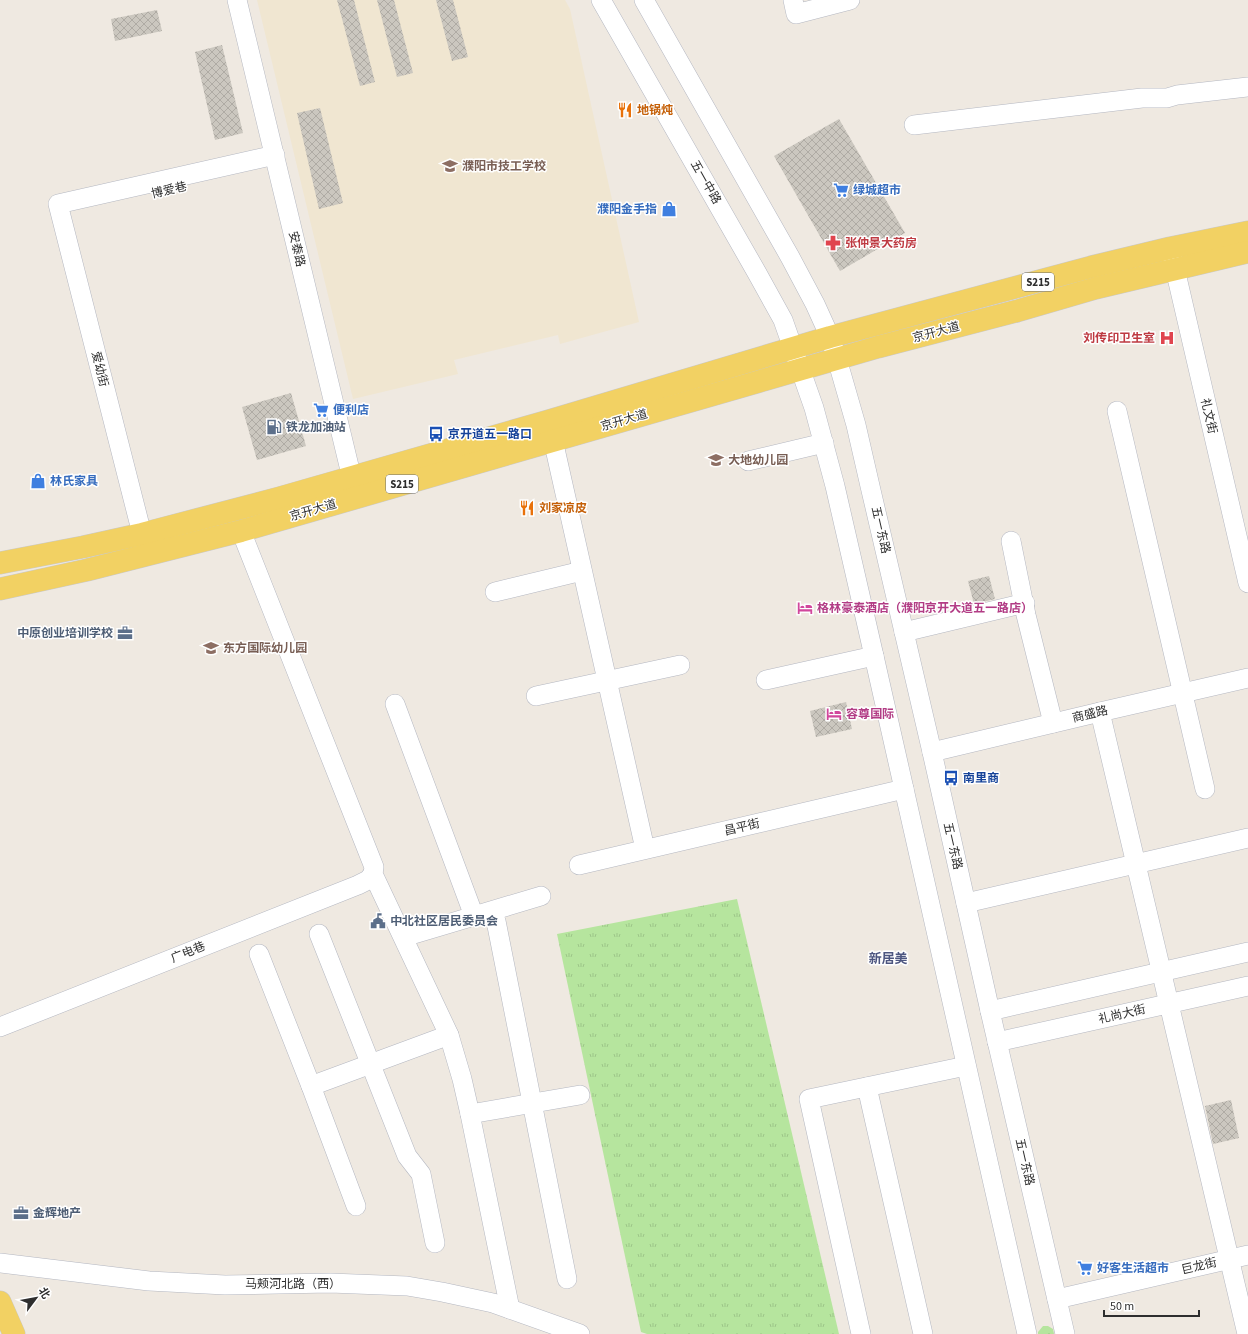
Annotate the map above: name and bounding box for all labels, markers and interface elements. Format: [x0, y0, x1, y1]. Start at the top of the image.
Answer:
restaurant icon: 地锅炖 [616, 101, 634, 119]
place label: 地锅炖 [637, 102, 673, 119]
school or university icon: 濮阳市技工学校 [441, 157, 459, 175]
street label: 五一中路 [686, 157, 725, 207]
place label: 濮阳市技工学校 [462, 158, 546, 175]
street label: 博爱巷 [150, 178, 189, 203]
supermarket icon: 绿城超市 [832, 181, 850, 199]
place label: 绿城超市 [853, 182, 901, 199]
shop icon: 濮阳金手指 [660, 200, 678, 218]
place label: 濮阳金手指 [597, 201, 657, 218]
street label: 安泰路 [284, 230, 309, 269]
pharmacy icon: 张仲景大药房 [824, 234, 842, 252]
place label: 张仲景大药房 [845, 235, 917, 252]
road number: S215 [1022, 273, 1054, 291]
street label: 京开大道 [911, 318, 962, 347]
hospital icon: 刘传印卫生室 [1158, 329, 1176, 347]
place label: 刘传印卫生室 [1083, 330, 1155, 347]
street label: 爱幼街 [87, 350, 112, 389]
street label: 礼文街 [1196, 397, 1221, 436]
supermarket icon: 便利店 [312, 401, 330, 419]
place label: 便利店 [333, 402, 369, 419]
street label: 京开大道 [599, 406, 650, 435]
fuel station icon: 铁龙加油站 [265, 418, 283, 436]
place label: 铁龙加油站 [286, 419, 346, 436]
bus stop icon: 京开道五一路口 [427, 425, 445, 443]
place label: 京开道五一路口 [448, 426, 532, 443]
school or university icon: 大地幼儿园 [707, 451, 725, 469]
place label: 大地幼儿园 [728, 452, 788, 469]
shop icon: 林氏家具 [29, 472, 47, 490]
place label: 林氏家具 [50, 473, 98, 490]
road number: S215 [386, 475, 418, 493]
street label: 京开大道 [288, 496, 339, 525]
restaurant icon: 刘家凉皮 [518, 499, 536, 517]
place label: 刘家凉皮 [539, 500, 587, 517]
street label: 五一东路 [867, 505, 894, 555]
hotel icon: 格林豪泰酒店（濮阳京开大道五一路店） [796, 599, 814, 617]
place label: 格林豪泰酒店（濮阳京开大道五一路店） [817, 600, 1033, 617]
office icon: 中原创业培训学校 [116, 624, 134, 642]
place label: 中原创业培训学校 [17, 625, 113, 642]
school or university icon: 东方国际幼儿园 [202, 639, 220, 657]
place label: 东方国际幼儿园 [223, 640, 307, 657]
street label: 商盛路 [1071, 702, 1110, 727]
hotel icon: 容尊国际 [825, 705, 843, 723]
place label: 容尊国际 [846, 706, 894, 723]
bus stop icon: 南里商 [942, 769, 960, 787]
place label: 南里商 [963, 770, 999, 787]
street label: 昌平街 [723, 815, 762, 840]
street label: 五一东路 [939, 821, 966, 871]
public building icon: 中北社区居民委员会 [369, 912, 387, 930]
place label: 中北社区居民委员会 [390, 913, 498, 930]
street label: 广电巷 [168, 938, 208, 967]
district label: 新居美 [868, 950, 908, 968]
street label: 礼尚大街 [1097, 1001, 1147, 1028]
street label: 五一东路 [1011, 1137, 1038, 1187]
office icon: 金辉地产 [12, 1204, 30, 1222]
place label: 金辉地产 [33, 1205, 81, 1222]
street label: 巨龙街 [1180, 1254, 1219, 1279]
supermarket icon: 好客生活超市 [1076, 1259, 1094, 1277]
place label: 好客生活超市 [1097, 1260, 1169, 1277]
street label: 马颊河北路（西） [245, 1276, 341, 1293]
north arrow [16, 1278, 56, 1318]
text: 北 [35, 1284, 53, 1302]
scale bar [1104, 1292, 1199, 1318]
text: 50 m [1110, 1298, 1134, 1315]

